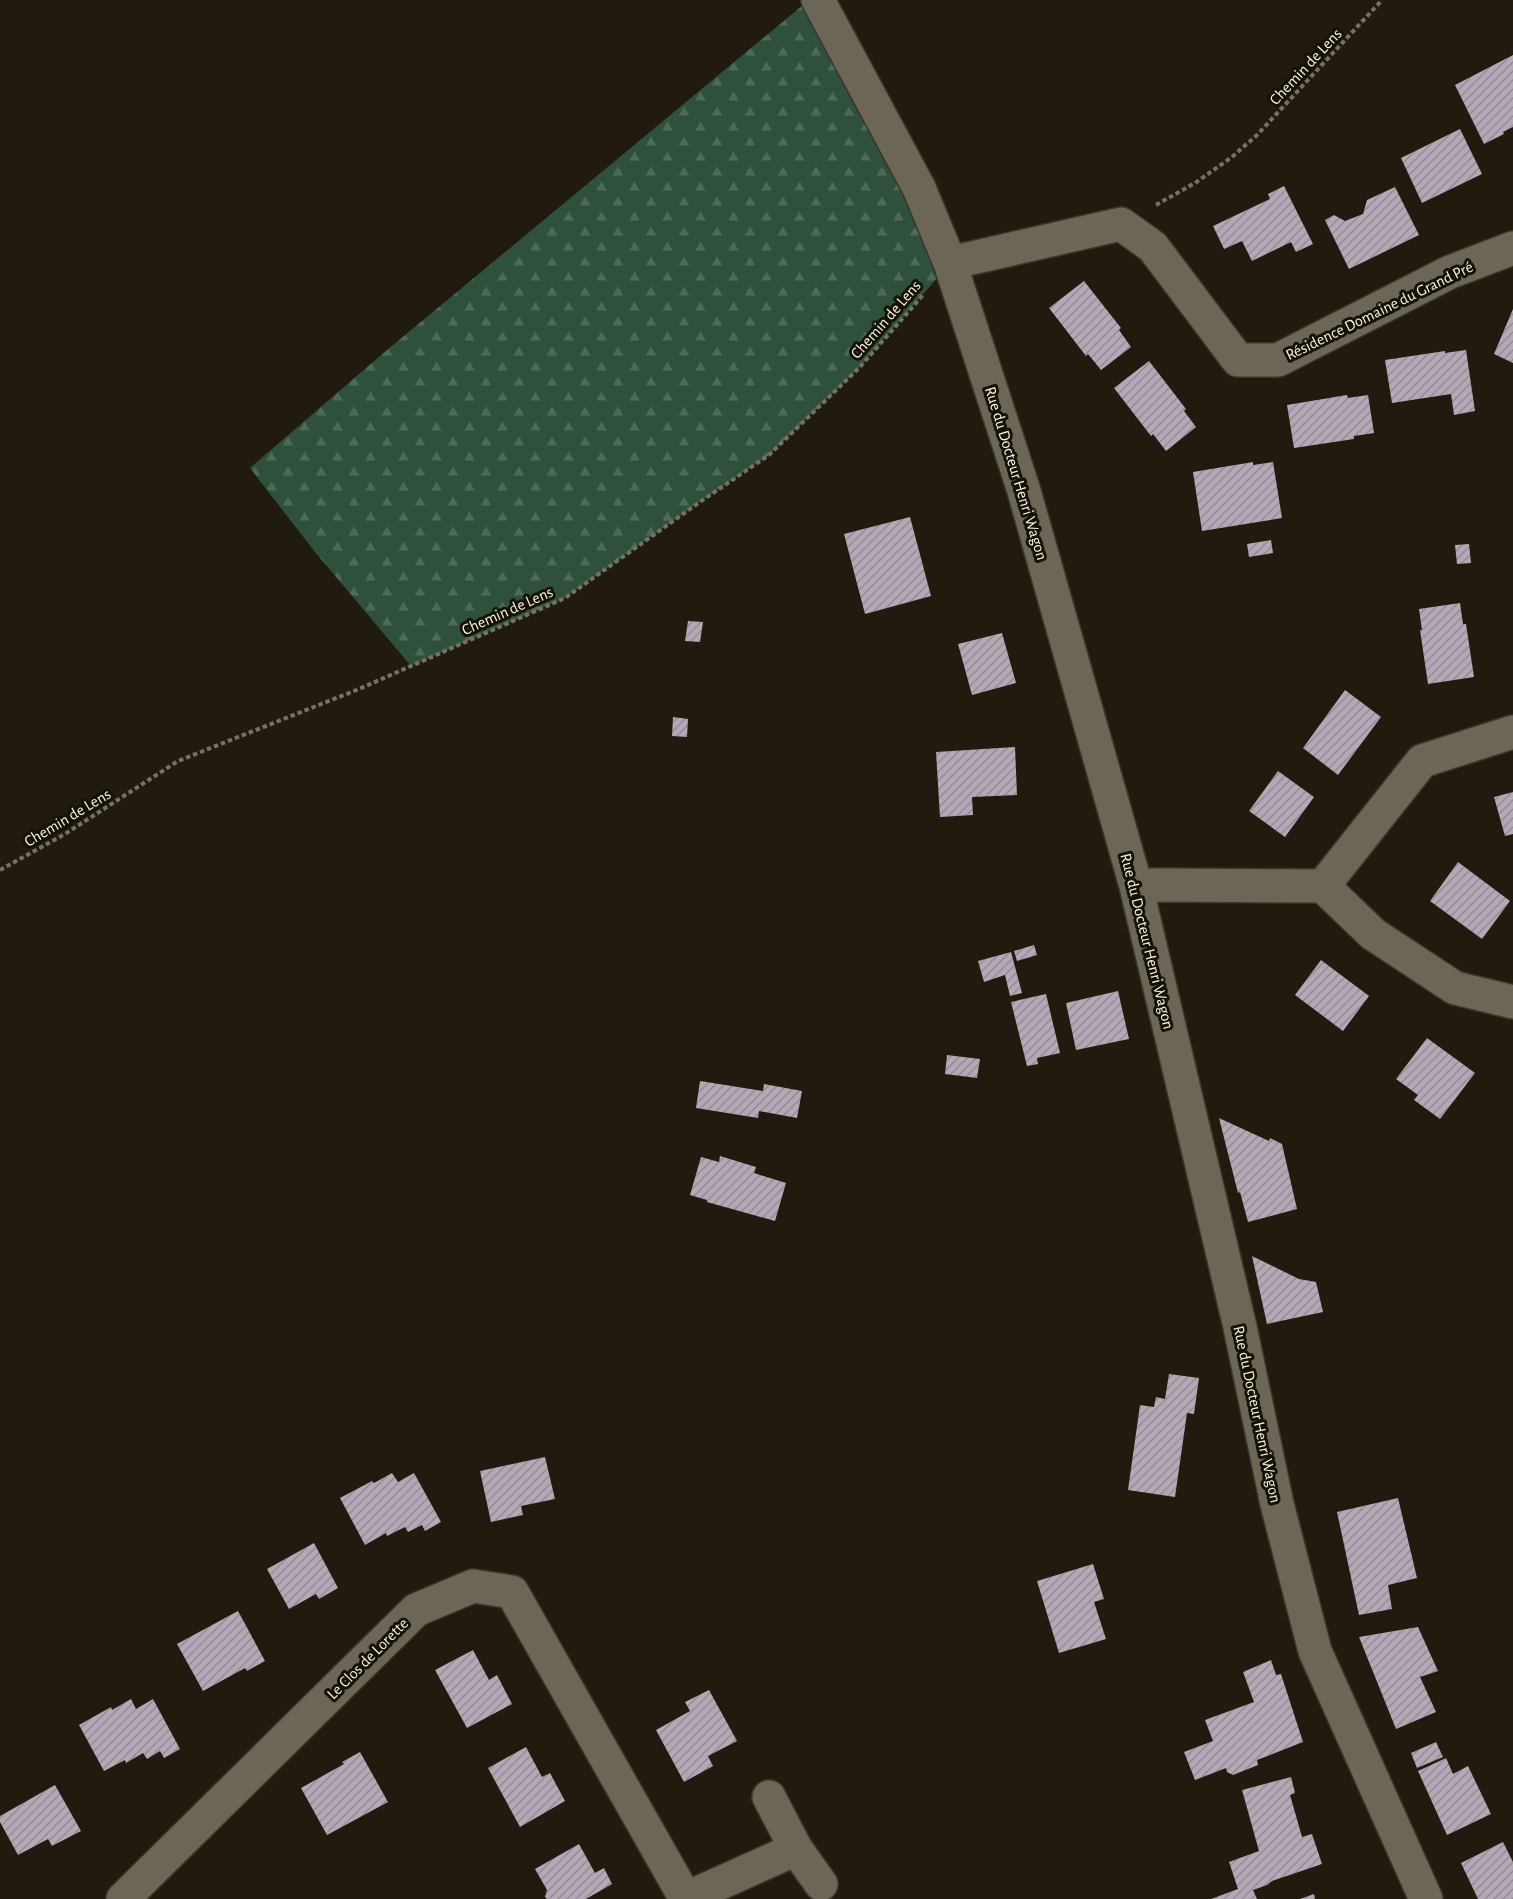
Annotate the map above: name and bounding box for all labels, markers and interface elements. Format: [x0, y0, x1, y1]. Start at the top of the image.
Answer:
street label: Chemin de Lens [1267, 25, 1345, 108]
street label: Résidence Domaine du Grand Pré [1283, 258, 1476, 363]
street label: Chemin de Lens [848, 277, 924, 362]
street label: Rue du Docteur Henri Wagon [982, 385, 1050, 562]
street label: Chemin de Lens [459, 584, 555, 638]
street label: Chemin de Lens [21, 786, 114, 850]
street label: Rue du Docteur Henri Wagon [1117, 852, 1177, 1031]
street label: Rue du Docteur Henri Wagon [1230, 1324, 1284, 1504]
street label: Le Clos de Lorette [324, 1615, 411, 1702]

